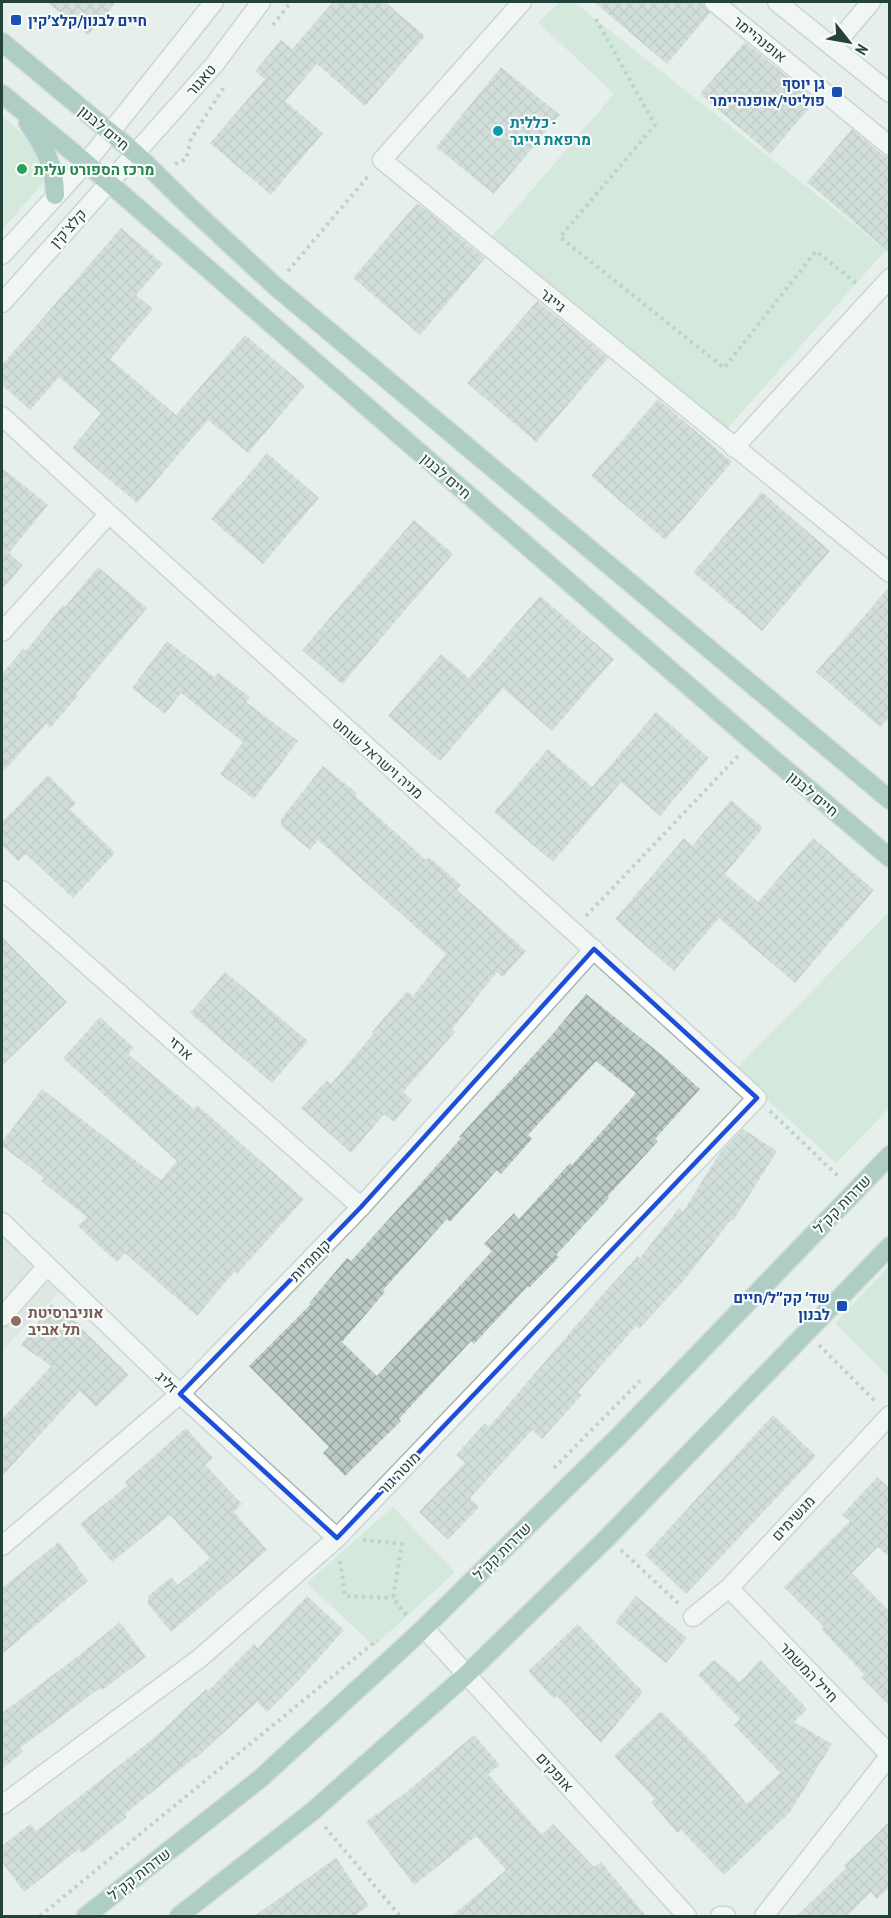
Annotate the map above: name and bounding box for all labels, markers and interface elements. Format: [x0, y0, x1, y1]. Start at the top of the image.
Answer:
place label: חיים לבנון/קלצ׳קין [28, 11, 147, 30]
street label: אופנהיימר [729, 12, 791, 66]
north arrow [819, 12, 879, 72]
marker: חיים לבנון/קלצ׳קין [9, 13, 23, 27]
text: N [851, 41, 873, 59]
street label: טאגור [182, 60, 220, 100]
place label: גן יוסף פוליטי/אופנהיימר [710, 74, 825, 110]
marker: גן יוסף פוליטי/אופנהיימר [830, 85, 844, 99]
street label: חיים לבנון [75, 101, 133, 155]
place label: כללית - מרפאת גייגר [510, 113, 591, 149]
marker: כללית - מרפאת גייגר [491, 124, 505, 138]
place label: מרכז הספורט עלית [34, 160, 154, 179]
marker: מרכז הספורט עלית [15, 162, 29, 176]
street label: קלצ'קין [46, 205, 90, 251]
street label: גייגר [536, 284, 570, 316]
street label: חיים לבנון [417, 449, 475, 503]
street label: מניה וישראל שוחט [328, 713, 428, 803]
street label: חיים לבנון [784, 767, 842, 821]
street label: ארזי [165, 1032, 197, 1064]
street label: שדרות קק"ל [809, 1171, 875, 1237]
street label: קוממיות [285, 1235, 335, 1285]
place label: שד׳ קק״ל/חיים לבנון [733, 1288, 830, 1324]
marker: שד׳ קק״ל/חיים לבנון [835, 1299, 849, 1313]
place label: אוניברסיטת תל אביב [28, 1303, 103, 1339]
marker: אוניברסיטת תל אביב [9, 1314, 23, 1328]
street label: זליג [152, 1367, 182, 1397]
street label: מוטה גור [374, 1447, 424, 1499]
street label: מגשימים [767, 1491, 819, 1545]
street label: שדרות קק"ל [469, 1518, 535, 1584]
street label: חייל המשמר [776, 1638, 842, 1706]
street label: אופקים [532, 1748, 578, 1796]
street label: שדרות קק"ל [104, 1844, 174, 1904]

